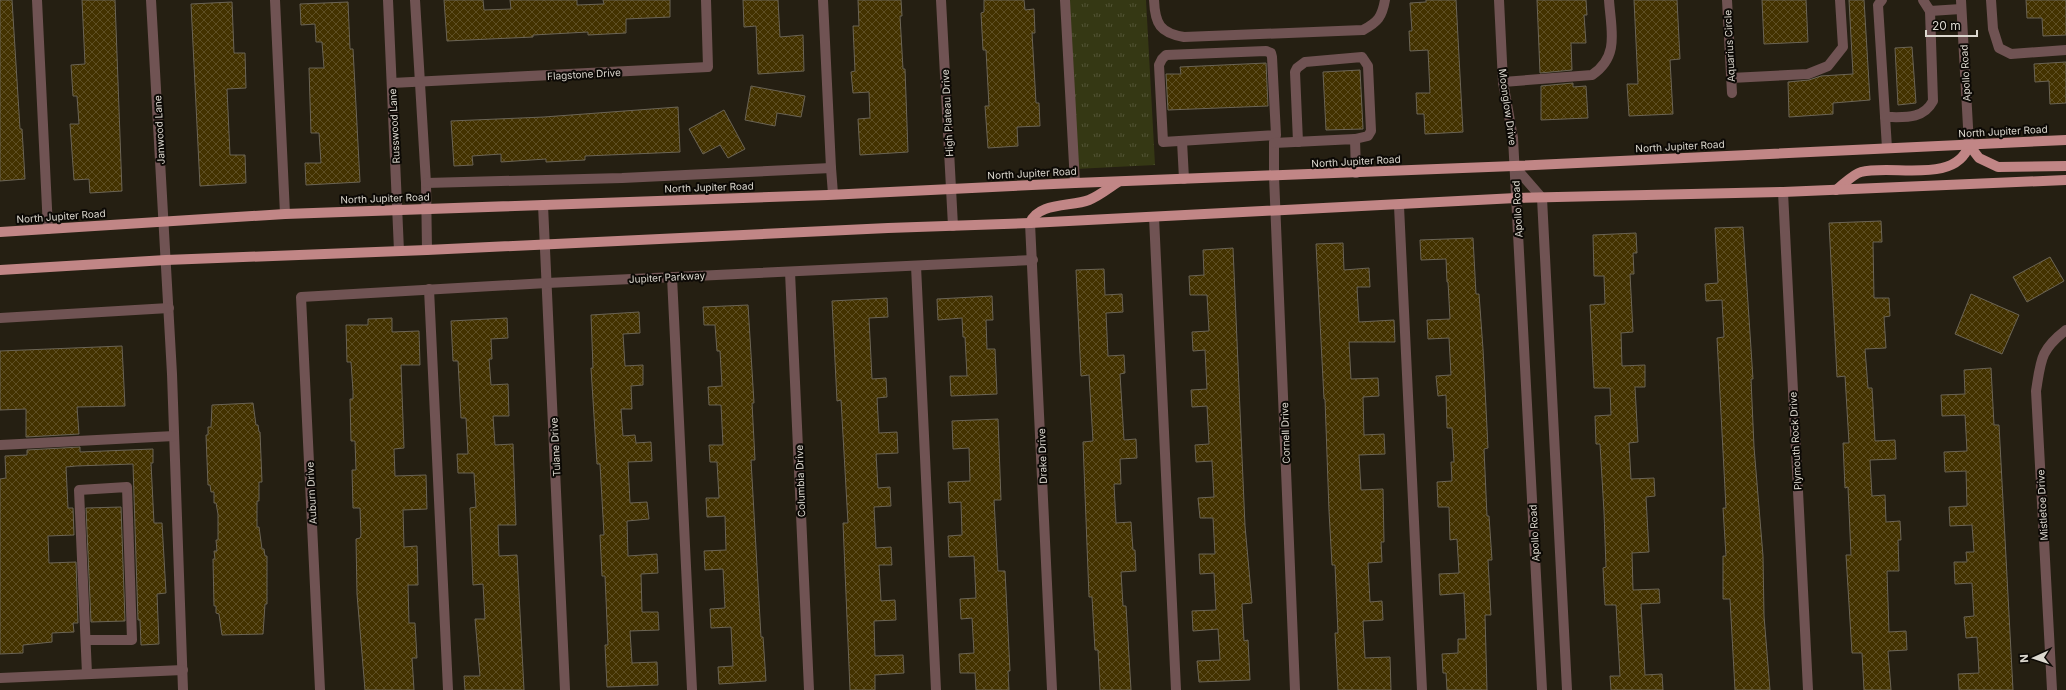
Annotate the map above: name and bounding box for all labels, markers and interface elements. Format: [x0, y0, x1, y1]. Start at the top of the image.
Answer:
street label: Aquarius Circle [1721, 9, 1737, 82]
scale bar [1926, 12, 1977, 38]
text: 20 m [1932, 18, 1961, 33]
street label: Apollo Road [1958, 44, 1972, 102]
street label: Flagstone Drive [547, 66, 621, 82]
street label: Moonglow Drive [1497, 68, 1519, 146]
street label: High Plateau Drive [939, 69, 955, 157]
street label: Russwood Lane [386, 88, 402, 164]
street label: Janwood Lane [151, 95, 167, 165]
street label: North Jupiter Road [1958, 123, 2048, 139]
street label: North Jupiter Road [1635, 138, 1725, 154]
street label: North Jupiter Road [1311, 153, 1401, 169]
street label: North Jupiter Road [987, 165, 1077, 181]
street label: North Jupiter Road [664, 179, 754, 195]
street label: Apollo Road [1510, 180, 1524, 238]
street label: North Jupiter Road [340, 190, 430, 206]
street label: North Jupiter Road [16, 207, 106, 225]
street label: Jupiter Parkway [629, 269, 706, 285]
street label: Plymouth Rock Drive [1786, 391, 1804, 490]
street label: Cornell Drive [1278, 402, 1292, 464]
street label: Tulane Drive [547, 417, 563, 477]
street label: Drake Drive [1035, 428, 1049, 484]
street label: Columbia Drive [793, 445, 807, 517]
street label: Auburn Drive [303, 461, 319, 524]
street label: Mistletoe Drive [2034, 469, 2050, 541]
street label: Apollo Road [1527, 504, 1541, 562]
north arrow [2014, 638, 2054, 678]
text: N [2017, 654, 2031, 663]

